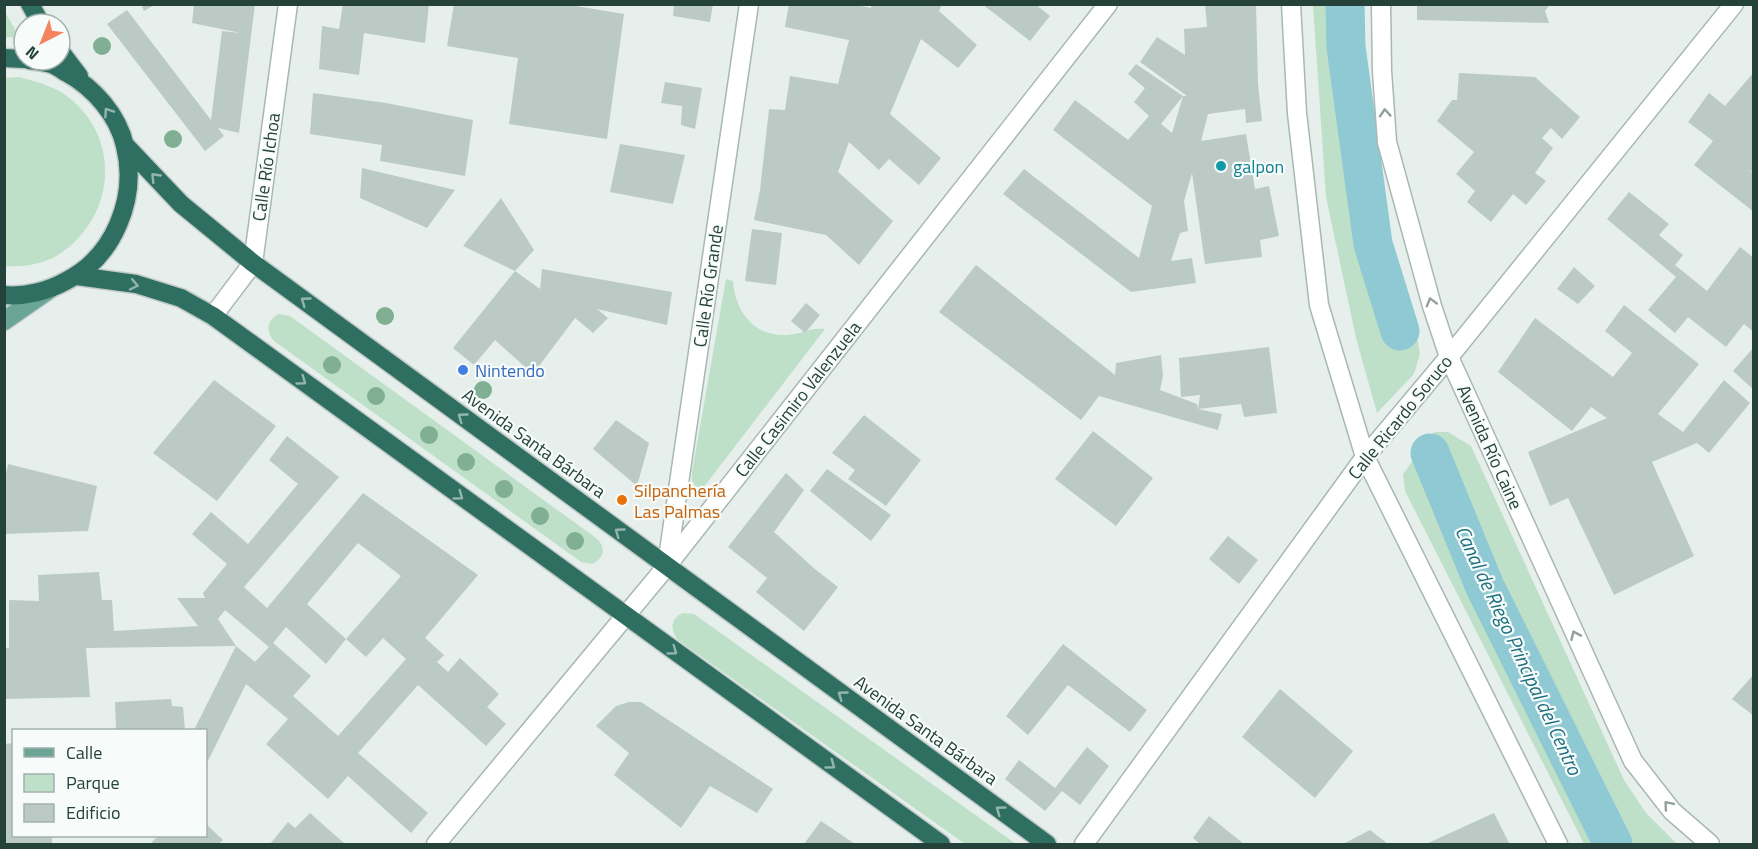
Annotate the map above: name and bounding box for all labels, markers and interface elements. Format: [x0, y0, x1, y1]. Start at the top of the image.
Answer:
north arrow [12, 12, 72, 72]
text: N [20, 41, 44, 66]
one-way arrow [104, 107, 115, 118]
one-way arrow [1379, 108, 1392, 117]
street label: Calle Río Ichoa [245, 111, 287, 223]
place label: galpon [1233, 153, 1284, 180]
marker: galpon [1214, 159, 1228, 173]
one-way arrow [152, 173, 163, 184]
street label: Calle Río Grande [686, 223, 730, 349]
one-way arrow [129, 278, 139, 291]
one-way arrow [301, 297, 312, 308]
one-way arrow [1426, 297, 1438, 308]
street label: Calle Casimiro Valenzuela [728, 315, 868, 483]
street label: Calle Ricardo Soruco [1341, 349, 1459, 485]
place label: Nintendo [475, 357, 545, 384]
marker: Nintendo [456, 363, 470, 377]
one-way arrow [295, 374, 306, 385]
street label: Avenida Río Caine [1450, 380, 1530, 514]
street label: Avenida Santa Bárbara [457, 382, 611, 504]
one-way arrow [458, 413, 469, 424]
place label: Silpanchería Las Palmas [634, 477, 726, 525]
one-way arrow [453, 489, 464, 500]
marker: Silpanchería Las Palmas [615, 493, 629, 507]
water label: Canal de Riego Principal del Centro [1447, 520, 1591, 781]
one-way arrow [615, 528, 626, 539]
one-way arrow [1570, 630, 1582, 641]
one-way arrow [666, 644, 677, 655]
street label: Avenida Santa Bárbara [849, 669, 1003, 791]
one-way arrow [838, 691, 849, 702]
legend [12, 729, 207, 837]
text: Calle [66, 739, 102, 766]
one-way arrow [824, 758, 835, 769]
text: Parque [66, 769, 120, 796]
text: Edificio [66, 799, 120, 826]
one-way arrow [1664, 801, 1675, 812]
one-way arrow [995, 806, 1006, 817]

